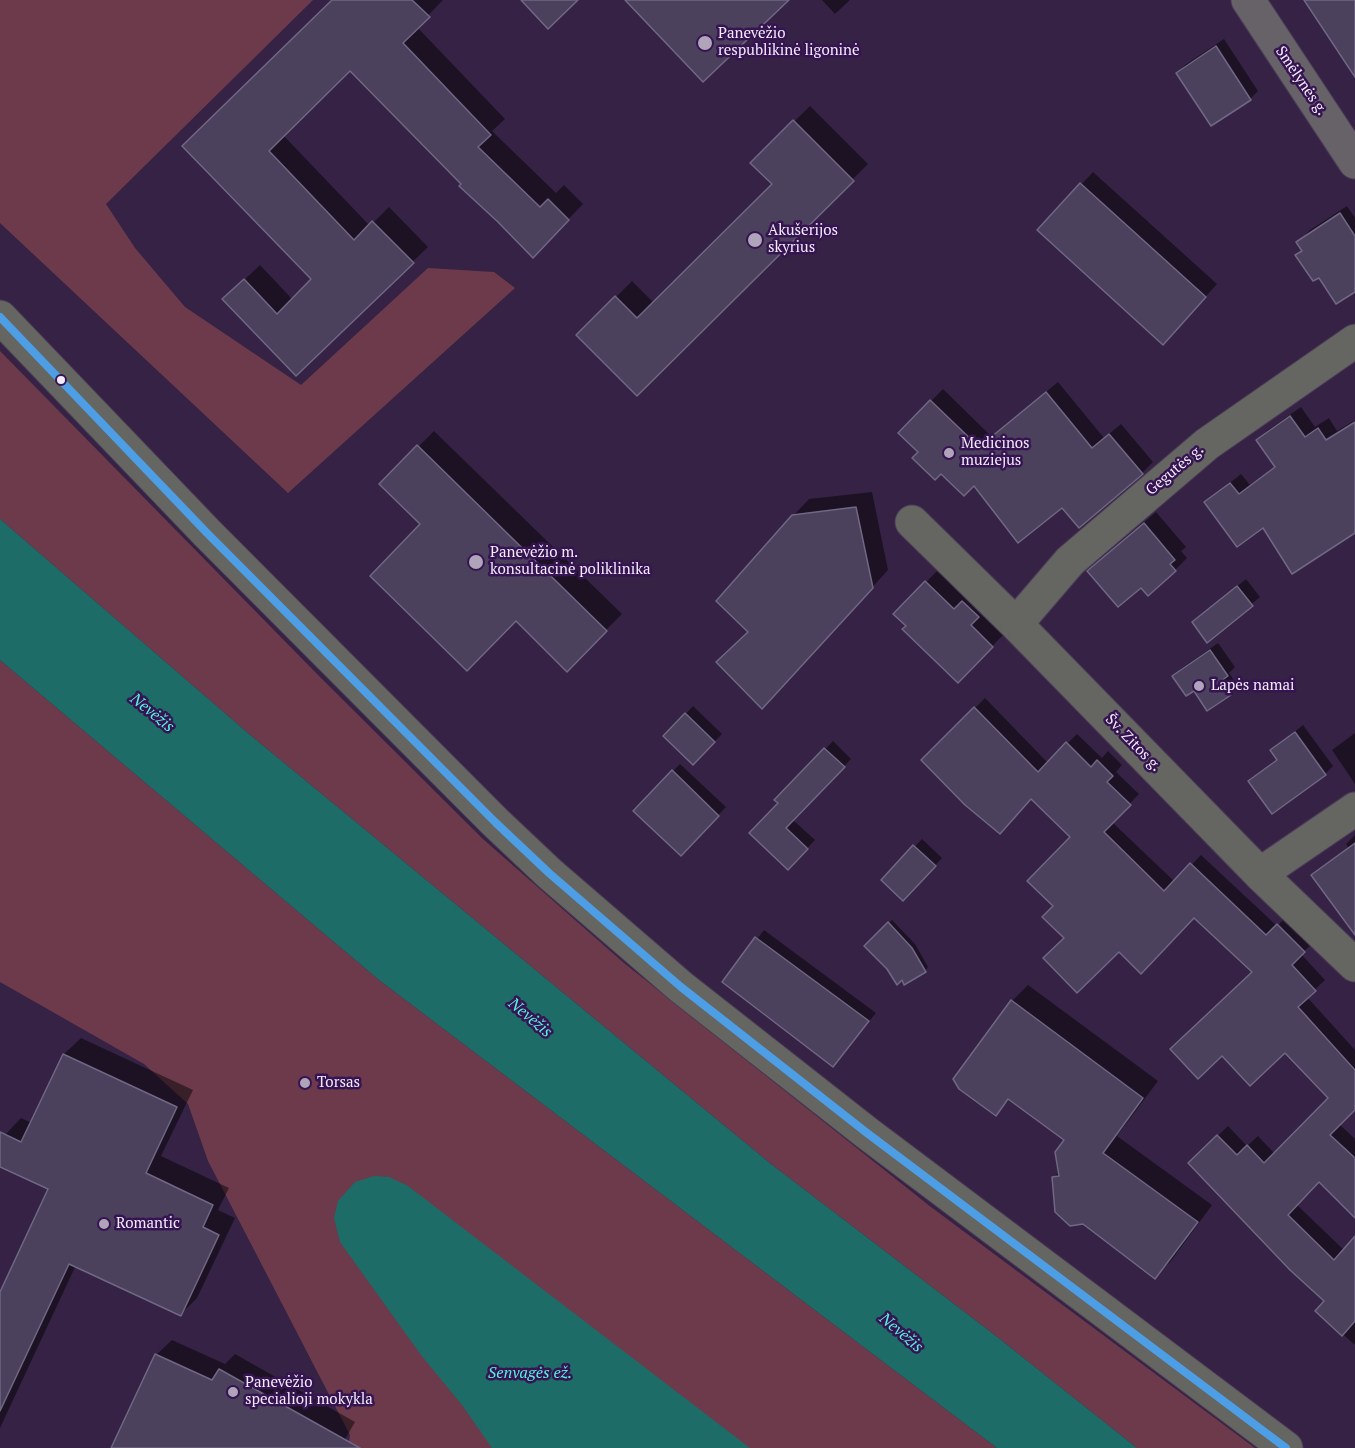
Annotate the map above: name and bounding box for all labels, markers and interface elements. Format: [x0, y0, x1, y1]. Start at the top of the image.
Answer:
place label: Panevėžio respublikinė ligoninė [718, 25, 860, 60]
marker: Panevėžio respublikinė ligoninė [696, 34, 714, 52]
street label: Smėlynės g. [1271, 43, 1331, 119]
place label: Akušerijos skyrius [768, 222, 838, 257]
marker: Akušerijos skyrius [746, 231, 764, 249]
unlabelled marker [55, 374, 67, 386]
place label: Medicinos muziejus [961, 435, 1030, 470]
street label: Gegutės g. [1143, 441, 1207, 499]
marker: Medicinos muziejus [942, 446, 956, 460]
place label: Panevėžio m. konsultacinė poliklinika [490, 544, 650, 579]
marker: Panevėžio m. konsultacinė poliklinika [467, 553, 485, 571]
place label: Lapės namai [1211, 677, 1295, 695]
marker: Lapės namai [1192, 679, 1206, 693]
water label: Nevėžis [126, 689, 178, 737]
street label: Šv. Zitos g. [1101, 711, 1165, 775]
water label: Nevėžis [504, 994, 556, 1042]
place label: Torsas [317, 1074, 360, 1092]
marker: Torsas [298, 1076, 312, 1090]
place label: Romantic [116, 1215, 180, 1233]
marker: Romantic [97, 1217, 111, 1231]
water label: Nevėžis [875, 1309, 927, 1357]
water label: Senvagės ež. [488, 1363, 572, 1383]
place label: Panevėžio specialioji mokykla [245, 1374, 373, 1409]
marker: Panevėžio specialioji mokykla [226, 1385, 240, 1399]

